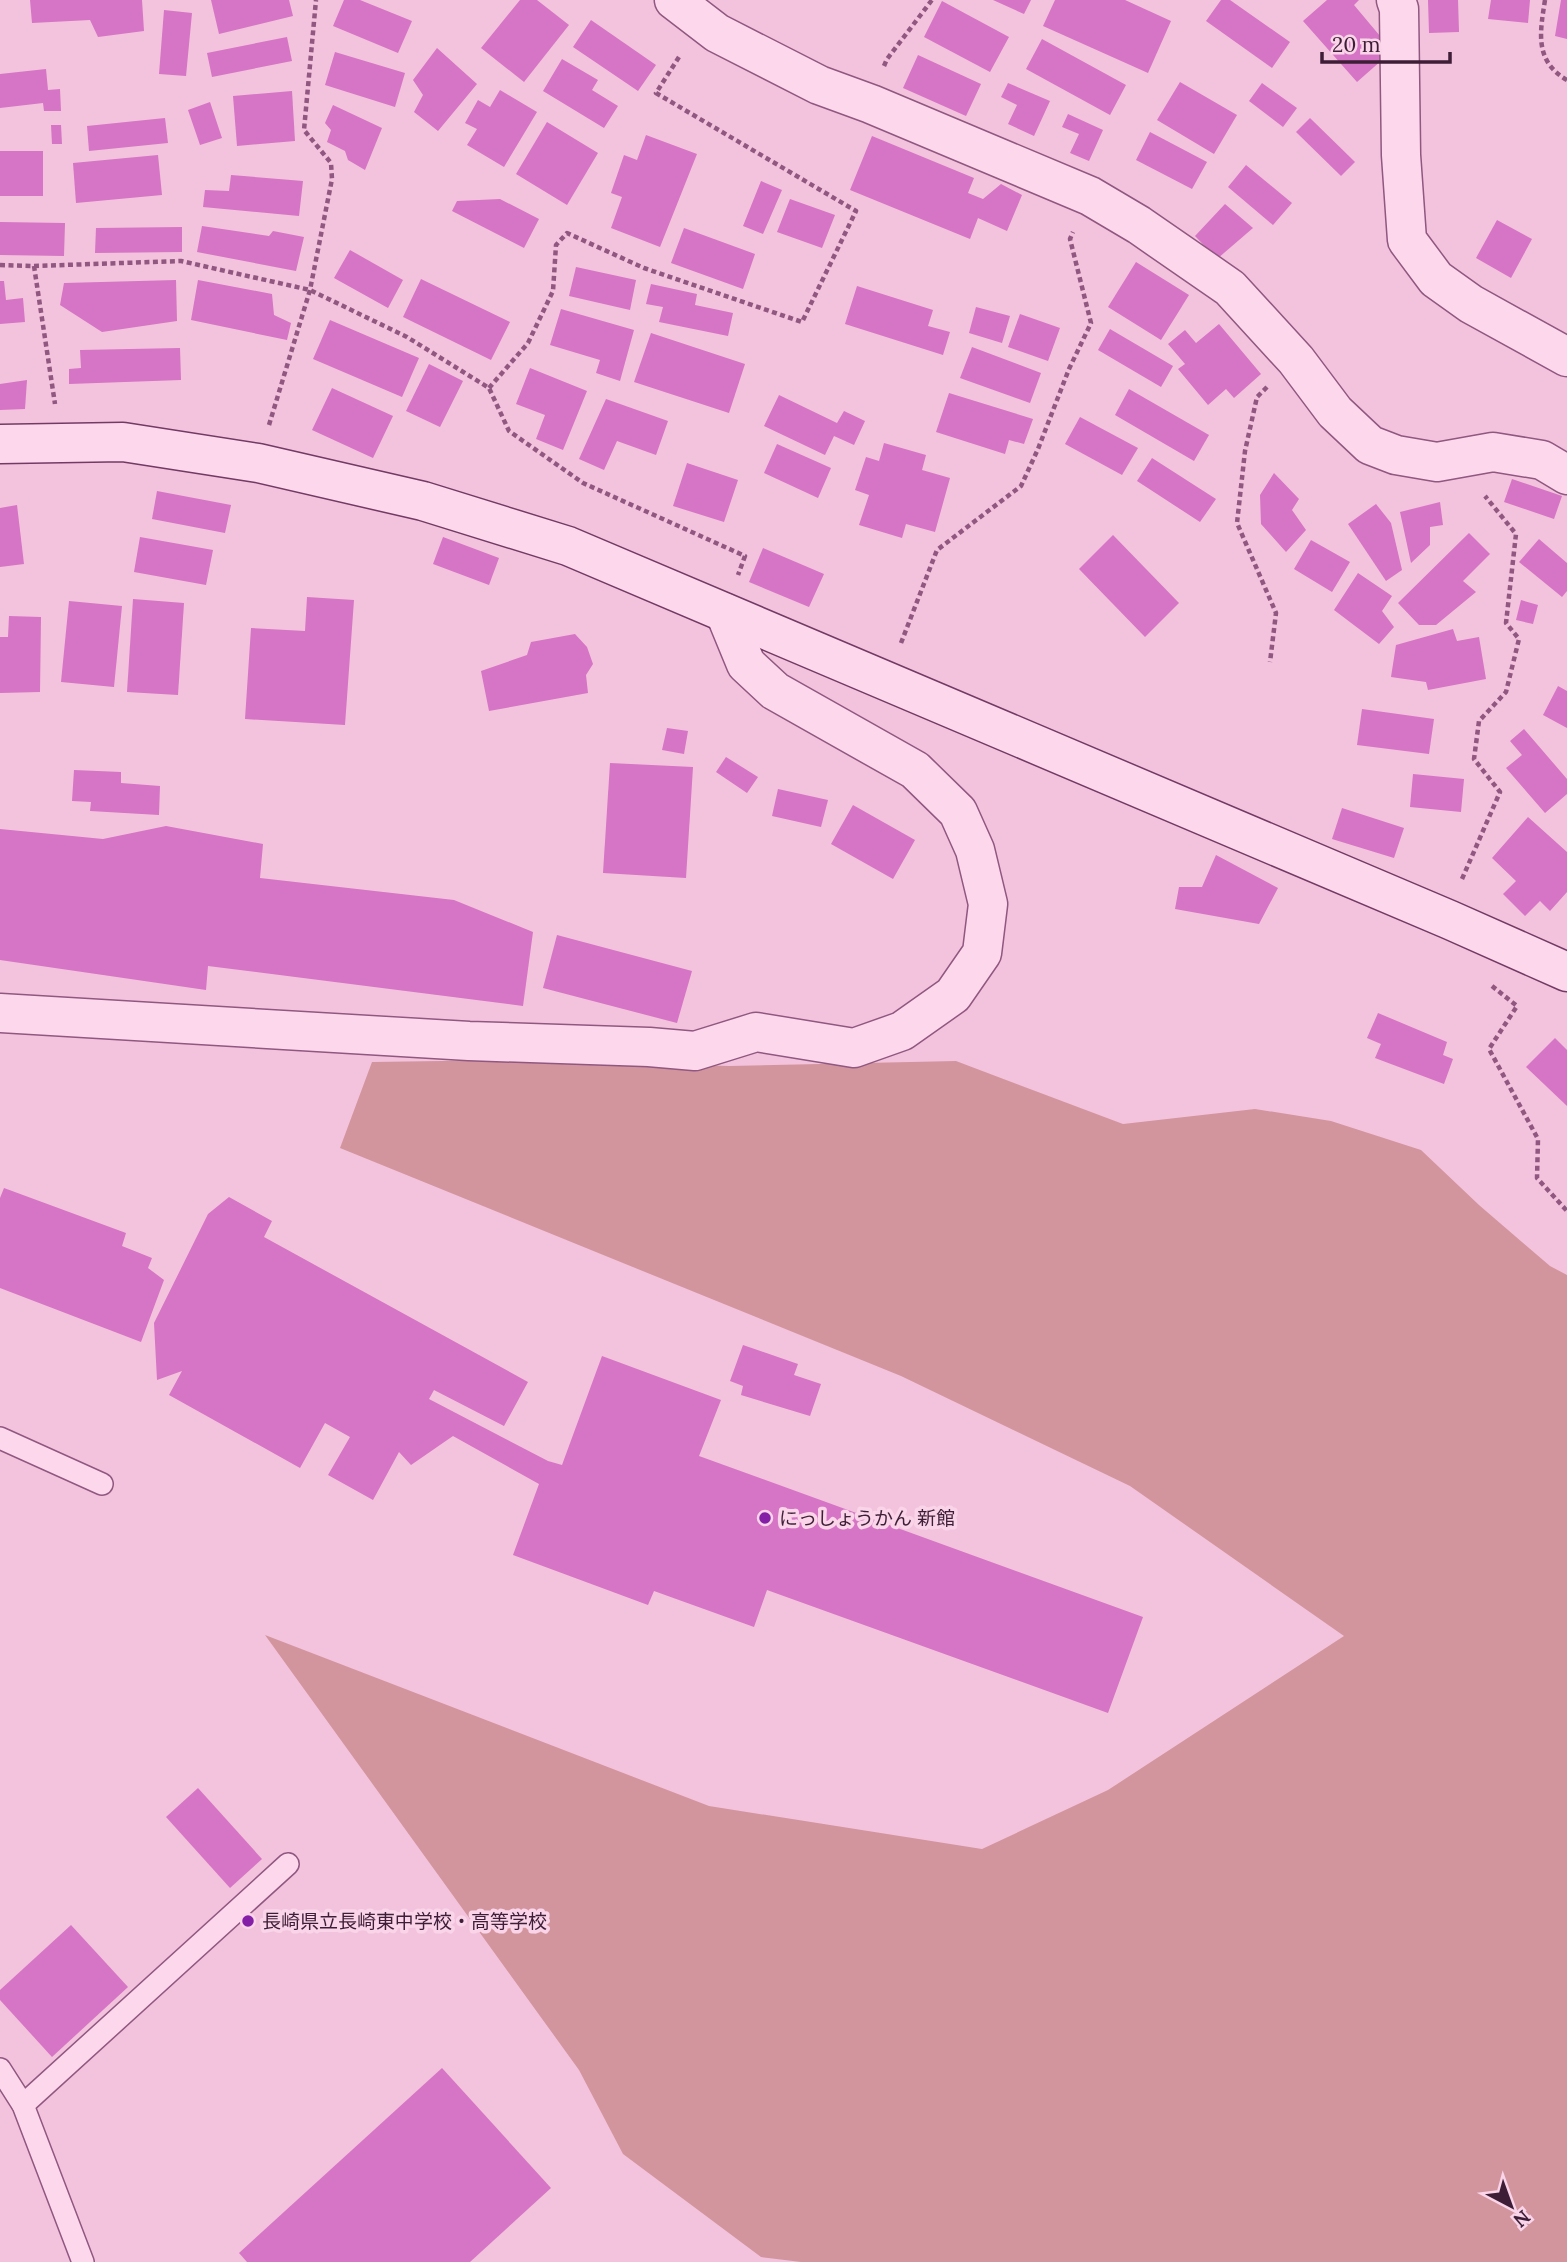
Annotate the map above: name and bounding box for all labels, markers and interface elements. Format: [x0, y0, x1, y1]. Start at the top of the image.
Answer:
scale bar [1322, 21, 1450, 65]
text: 20 m [1332, 31, 1381, 58]
place label: にっしょうかん 新館 [779, 1506, 955, 1530]
marker: にっしょうかん 新館 [757, 1510, 773, 1526]
place label: 長崎県立長崎東中学校・高等学校 [262, 1909, 547, 1933]
marker: 長崎県立長崎東中学校・高等学校 [240, 1913, 256, 1929]
north arrow [1476, 2171, 1546, 2241]
text: N [1509, 2205, 1536, 2233]

